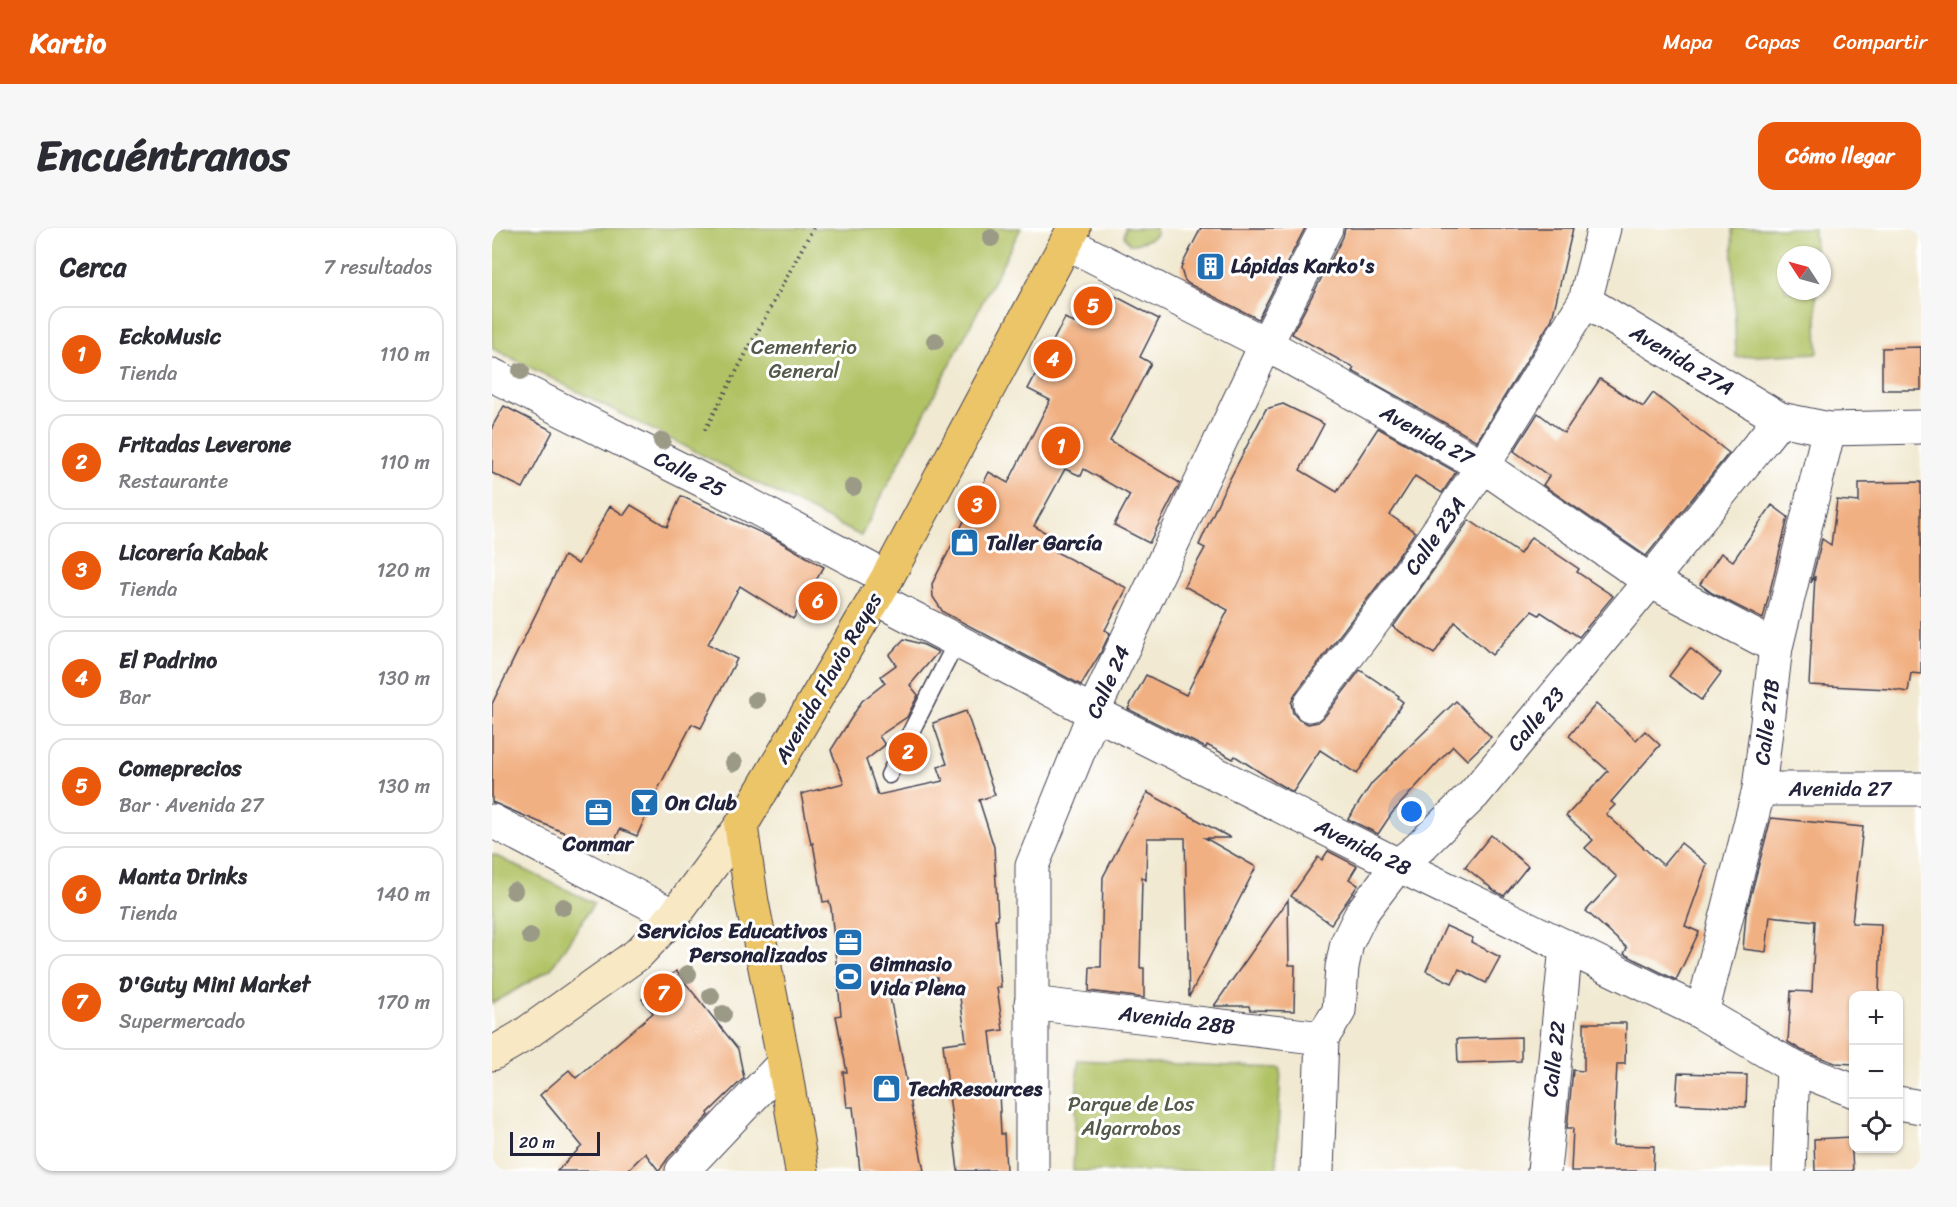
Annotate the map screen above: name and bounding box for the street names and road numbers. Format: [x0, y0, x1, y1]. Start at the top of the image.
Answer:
street label: Avenida 27A [1621, 313, 1742, 406]
street label: Avenida 27 [1372, 393, 1483, 477]
street label: Calle 25 [647, 440, 733, 508]
street label: Calle 23A [1394, 489, 1476, 583]
street label: Avenida Flavio Reyes [763, 585, 893, 772]
street label: Calle 24 [1075, 639, 1141, 725]
street label: Calle 21B [1743, 677, 1791, 767]
street label: Calle 23 [1497, 678, 1575, 760]
street label: Avenida 27 [1788, 770, 1893, 808]
street label: Avenida 28 [1307, 807, 1418, 887]
street label: Avenida 28B [1116, 994, 1237, 1046]
street label: Calle 22 [1531, 1019, 1577, 1099]

